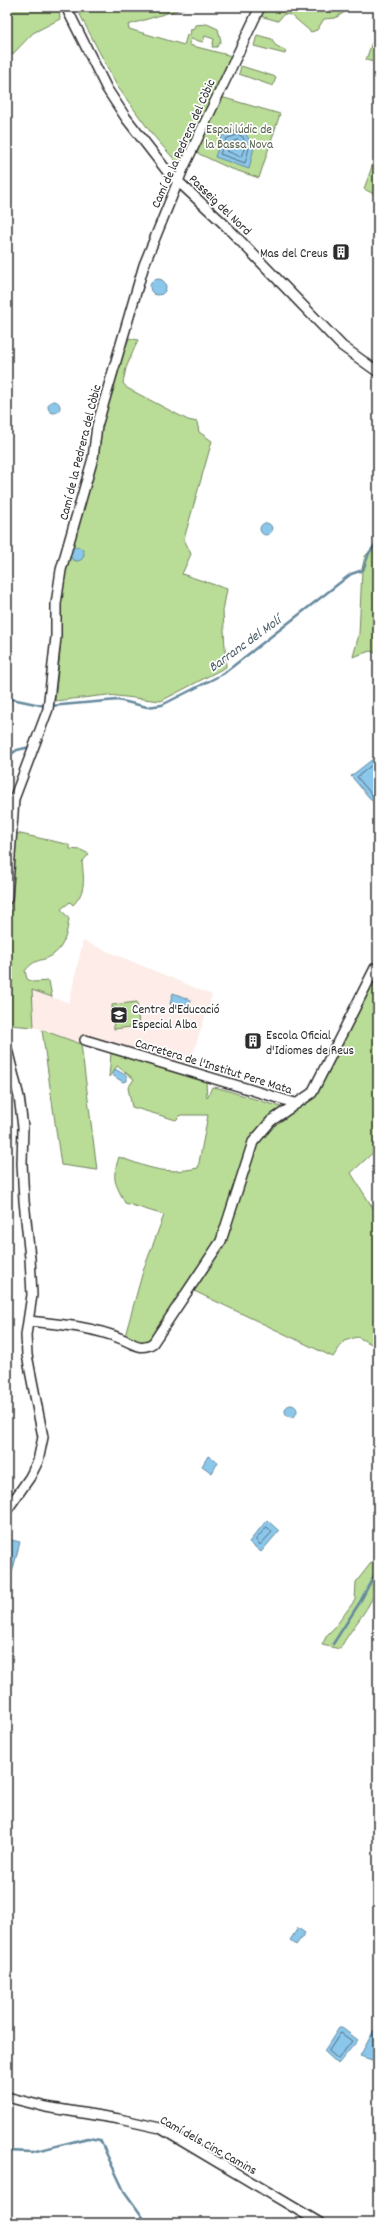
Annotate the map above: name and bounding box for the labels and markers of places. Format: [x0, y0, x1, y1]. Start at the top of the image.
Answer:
building icon: Mas del Creus [331, 242, 351, 262]
place label: Mas del Creus [260, 245, 328, 264]
place label: Centre d'Educació Especial Alba [132, 1001, 220, 1035]
school or university icon: Centre d'Educació Especial Alba [109, 1005, 129, 1025]
place label: Escola Oficial d'Idiomes de Reus [266, 1027, 354, 1061]
building icon: Escola Oficial d'Idiomes de Reus [243, 1031, 263, 1051]

